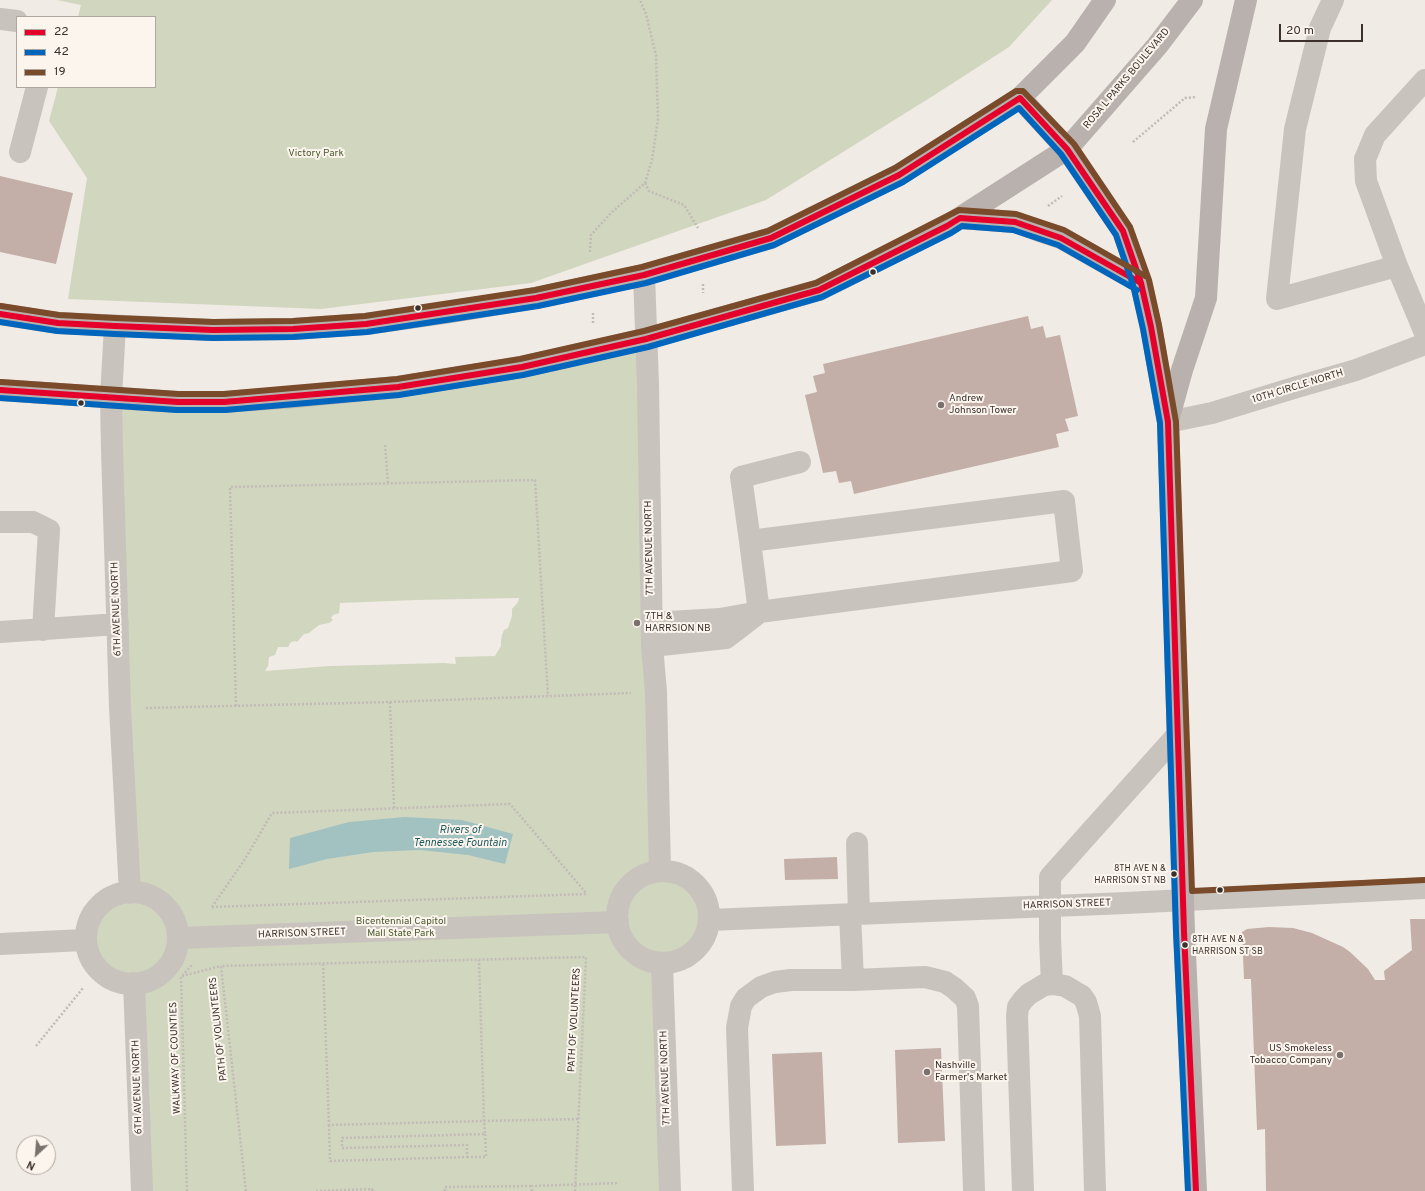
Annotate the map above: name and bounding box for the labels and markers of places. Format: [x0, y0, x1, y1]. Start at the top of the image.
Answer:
unlabelled marker [868, 267, 878, 277]
unlabelled marker [413, 303, 423, 313]
place label: Andrew Johnson Tower [949, 393, 1016, 416]
unlabelled marker [76, 398, 86, 408]
marker: Andrew Johnson Tower [936, 400, 946, 410]
place label: 7TH & HARRSION NB [645, 611, 711, 634]
marker: 7TH & HARRSION NB [632, 618, 642, 628]
place label: 8TH AVE N & HARRISON ST NB [1094, 864, 1166, 885]
marker: 8TH AVE N & HARRISON ST NB [1169, 869, 1179, 879]
unlabelled marker [1215, 885, 1225, 895]
place label: 8TH AVE N & HARRISON ST SB [1192, 935, 1263, 956]
marker: 8TH AVE N & HARRISON ST SB [1180, 940, 1190, 950]
place label: US Smokeless Tobacco Company [1250, 1043, 1332, 1066]
marker: US Smokeless Tobacco Company [1335, 1050, 1345, 1060]
place label: Nashville Farmer's Market [935, 1060, 1007, 1084]
marker: Nashville Farmer's Market [922, 1067, 932, 1077]

